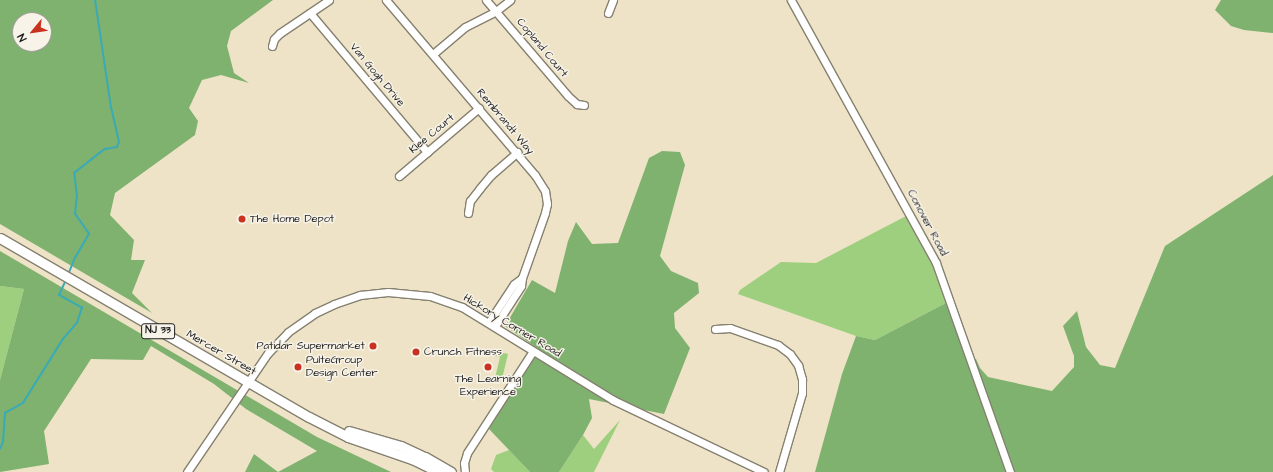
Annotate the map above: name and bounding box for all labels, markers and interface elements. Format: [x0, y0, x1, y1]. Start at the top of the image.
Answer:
north arrow [12, 12, 52, 52]
street label: Copland Court [513, 16, 571, 80]
text: N [14, 31, 30, 44]
street label: Van Gogh Drive [347, 41, 407, 109]
street label: Rembrandt Way [474, 86, 536, 158]
street label: Klee Court [407, 111, 457, 157]
street label: Conover Road [904, 188, 950, 258]
place label: The Home Depot [250, 212, 334, 226]
marker: The Home Depot [237, 214, 247, 224]
street label: Hickory Corner Road [461, 292, 563, 360]
road number: NJ 33 [141, 323, 175, 339]
street label: Mercer Street [184, 328, 258, 378]
place label: Patidar Supermarket [256, 339, 365, 353]
marker: Patidar Supermarket [368, 341, 378, 351]
place label: Crunch Fitness [424, 345, 502, 359]
marker: Crunch Fitness [411, 347, 421, 357]
place label: PulteGroup Design Center [306, 354, 378, 380]
marker: PulteGroup Design Center [293, 362, 303, 372]
marker: The Learning Experience [483, 362, 493, 372]
place label: The Learning Experience [455, 373, 521, 399]

